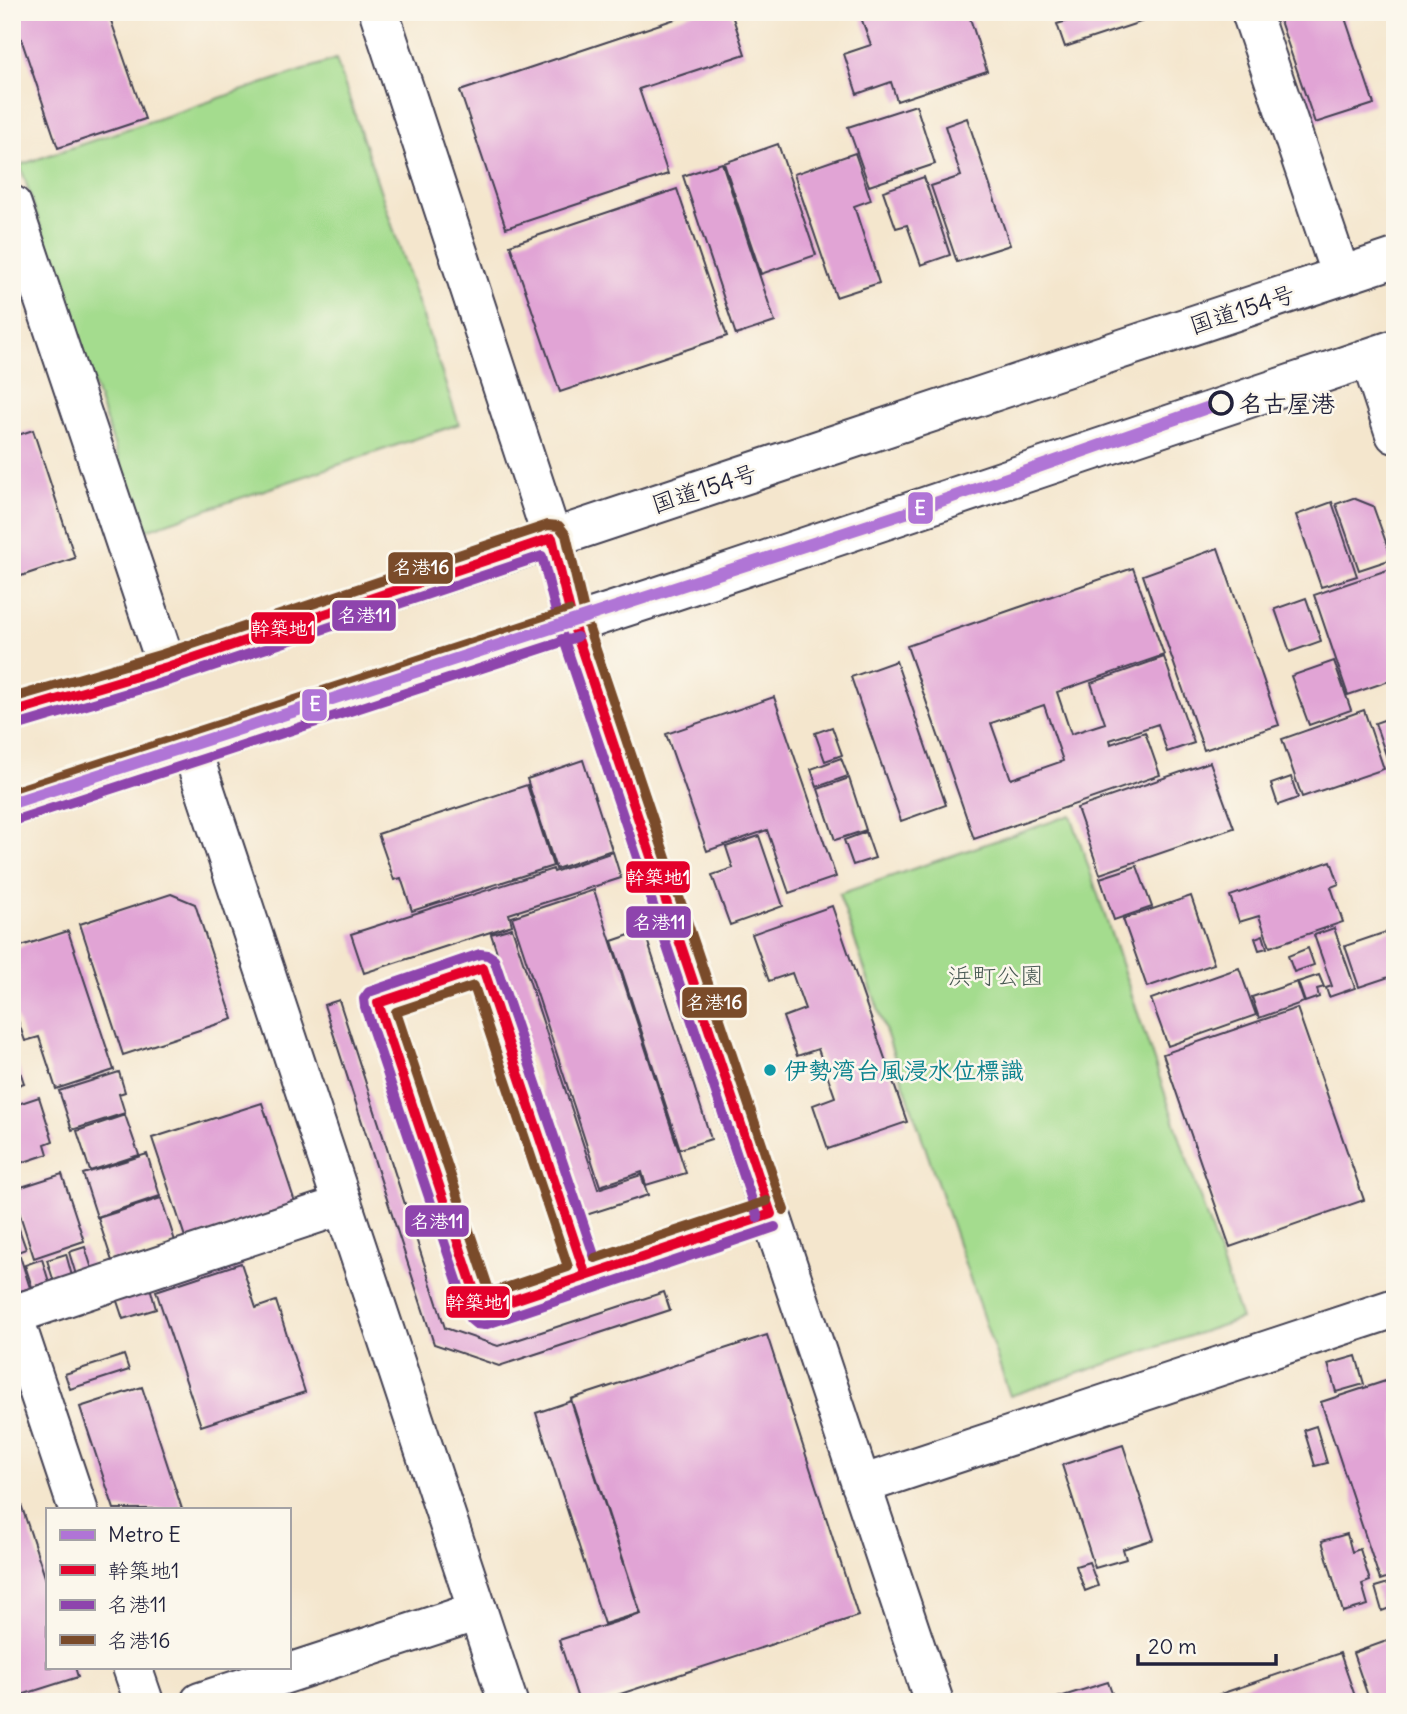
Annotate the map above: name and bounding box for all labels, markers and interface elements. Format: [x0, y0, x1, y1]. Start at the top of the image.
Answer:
street label: 国道154号 [1185, 278, 1299, 340]
place label: 名古屋港 [1239, 388, 1335, 418]
marker: 名古屋港 [1209, 391, 1233, 415]
street label: 国道154号 [647, 457, 761, 519]
line badge: E [907, 491, 934, 525]
text: E [914, 496, 926, 520]
line badge: 名港16 [387, 551, 454, 585]
text: 名港16 [393, 555, 449, 579]
line badge: 名港11 [331, 599, 397, 632]
text: 名港11 [337, 603, 391, 627]
line badge: 幹築地1 [250, 611, 316, 645]
text: 幹築地1 [251, 616, 315, 640]
line badge: E [301, 688, 328, 722]
text: E [309, 692, 321, 716]
line badge: 幹築地1 [625, 860, 691, 894]
text: 幹築地1 [626, 865, 690, 889]
line badge: 名港11 [625, 905, 692, 939]
text: 名港11 [632, 910, 686, 934]
park label: 浜町公園 [948, 960, 1044, 990]
line badge: 名港16 [681, 986, 748, 1019]
text: 名港16 [686, 990, 742, 1014]
place label: 伊勢湾台風浸水位標識 [784, 1055, 1024, 1085]
marker: 伊勢湾台風浸水位標識 [762, 1062, 778, 1078]
line badge: 名港11 [404, 1204, 470, 1238]
text: 名港11 [410, 1209, 464, 1233]
line badge: 幹築地1 [445, 1285, 511, 1319]
text: 幹築地1 [446, 1290, 510, 1314]
legend [46, 1508, 290, 1668]
text: Metro E [108, 1521, 181, 1548]
text: 幹築地1 [108, 1557, 179, 1584]
text: 名港11 [108, 1591, 167, 1618]
scale bar [1138, 1623, 1276, 1667]
text: 名港16 [108, 1627, 170, 1654]
text: 20 m [1148, 1633, 1197, 1660]

